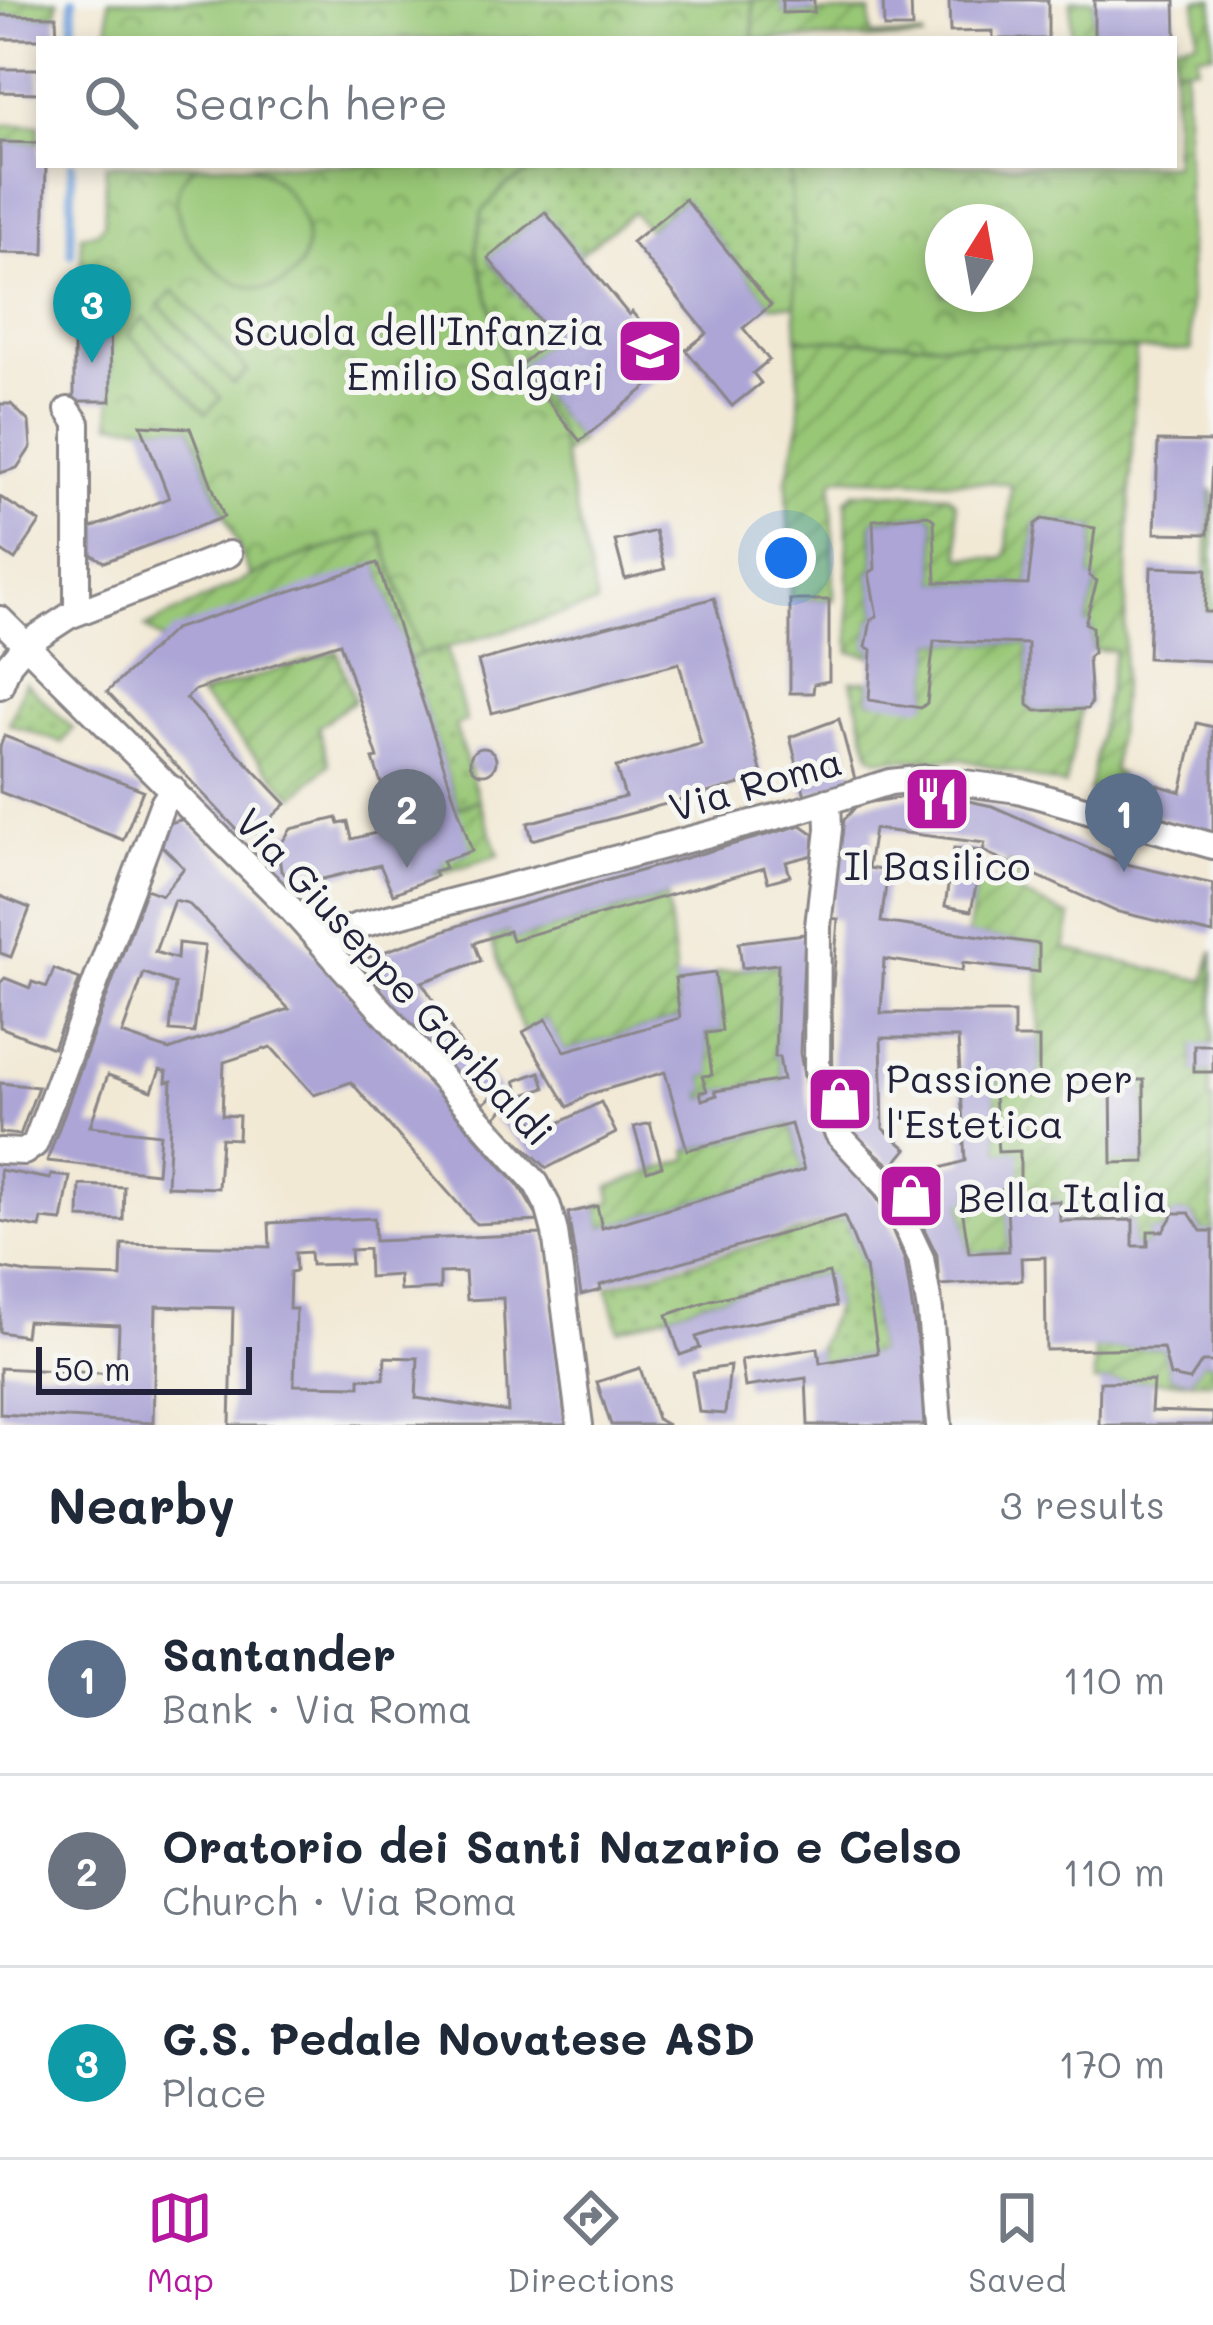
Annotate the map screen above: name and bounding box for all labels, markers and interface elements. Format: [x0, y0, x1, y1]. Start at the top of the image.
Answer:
search box [36, 36, 1177, 168]
icon: search [78, 69, 144, 135]
text: Search here [174, 73, 448, 131]
north arrow [925, 204, 1033, 312]
pin: 3 [53, 264, 131, 363]
place label: Scuola dell'Infanzia Emilio Salgari [233, 304, 604, 401]
school or university icon: Scuola dell'Infanzia Emilio Salgari [615, 316, 685, 386]
your location [756, 528, 816, 588]
street label: Via Roma [663, 734, 847, 832]
restaurant icon: Il Basilico [902, 764, 972, 834]
pin: 2 [368, 769, 446, 868]
pin: 1 [1085, 773, 1163, 872]
street label: Via Giuseppe Garibaldi [225, 796, 565, 1156]
place label: Il Basilico [844, 839, 1030, 890]
place label: Passione per l'Estetica [886, 1052, 1133, 1148]
shop icon: Passione per l'Estetica [805, 1064, 875, 1134]
shop icon: Bella Italia [876, 1161, 946, 1231]
place label: Bella Italia [958, 1171, 1167, 1222]
scale bar [36, 1341, 252, 1394]
text: 50 m [54, 1346, 130, 1389]
text: Nearby [48, 1470, 235, 1537]
text: 3 results [1000, 1478, 1165, 1529]
text: Santander [162, 1624, 396, 1682]
text: 1 [78, 1653, 96, 1704]
text: 110 m [1063, 1653, 1165, 1704]
text: Bank · Via Roma [162, 1682, 472, 1733]
text: Oratorio dei Santi Nazario e Celso [162, 1816, 961, 1874]
text: 2 [76, 1845, 98, 1896]
text: 110 m [1063, 1845, 1165, 1896]
text: Church · Via Roma [162, 1874, 517, 1925]
text: G.S. Pedale Novatese ASD [162, 2008, 755, 2066]
text: 3 [75, 2037, 99, 2088]
text: 170 m [1058, 2037, 1165, 2088]
text: Place [162, 2066, 267, 2117]
tab: Map [147, 2185, 214, 2300]
tab: Directions [507, 2185, 675, 2300]
tab: Saved [968, 2185, 1066, 2300]

